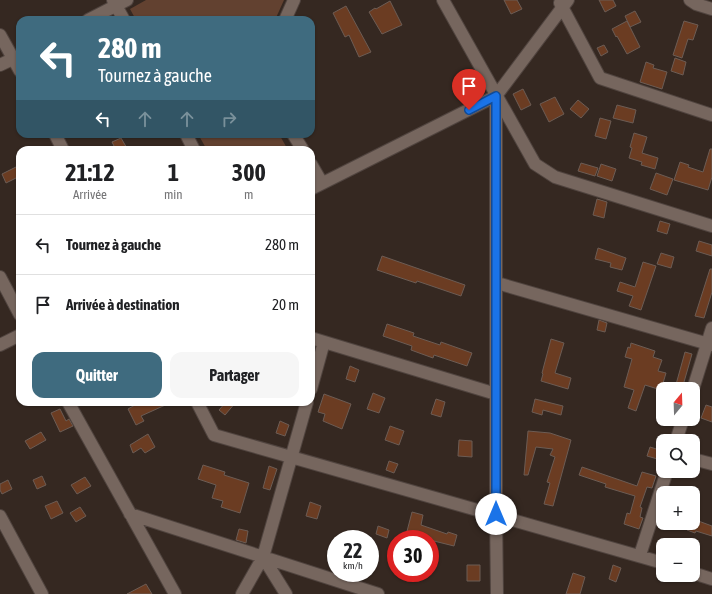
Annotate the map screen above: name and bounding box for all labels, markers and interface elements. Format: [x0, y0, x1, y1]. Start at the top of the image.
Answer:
icon: left [32, 32, 84, 84]
text: 280 m [98, 32, 161, 64]
text: Tournez à gauche [98, 65, 212, 86]
pin [452, 69, 486, 110]
icon: arrive [458, 75, 480, 97]
icon: left [92, 108, 114, 130]
icon: ahead [134, 108, 156, 130]
icon: ahead [176, 108, 198, 130]
icon: right [218, 108, 240, 130]
text: 21:12 [65, 159, 115, 186]
text: 1 [168, 159, 179, 186]
text: 300 [232, 159, 266, 186]
text: Arrivée [73, 187, 107, 202]
text: min [164, 187, 183, 202]
text: m [244, 187, 253, 202]
icon: left [32, 234, 54, 256]
text: Tournez à gauche [66, 236, 161, 253]
text: 280 m [265, 236, 299, 253]
icon: arrive [32, 294, 54, 316]
text: Arrivée à destination [66, 296, 180, 313]
text: 20 m [272, 296, 299, 313]
button: Quitter [32, 352, 162, 398]
button: Partager [170, 352, 299, 398]
north arrow [656, 382, 700, 426]
map controls [656, 382, 700, 582]
button: search [656, 434, 700, 478]
button: + [656, 486, 700, 530]
position arrow [475, 493, 517, 535]
speed limit sign: 30 [387, 530, 439, 582]
button: − [656, 538, 700, 582]
text: 22 [344, 539, 362, 562]
text: km/h [343, 560, 363, 571]

